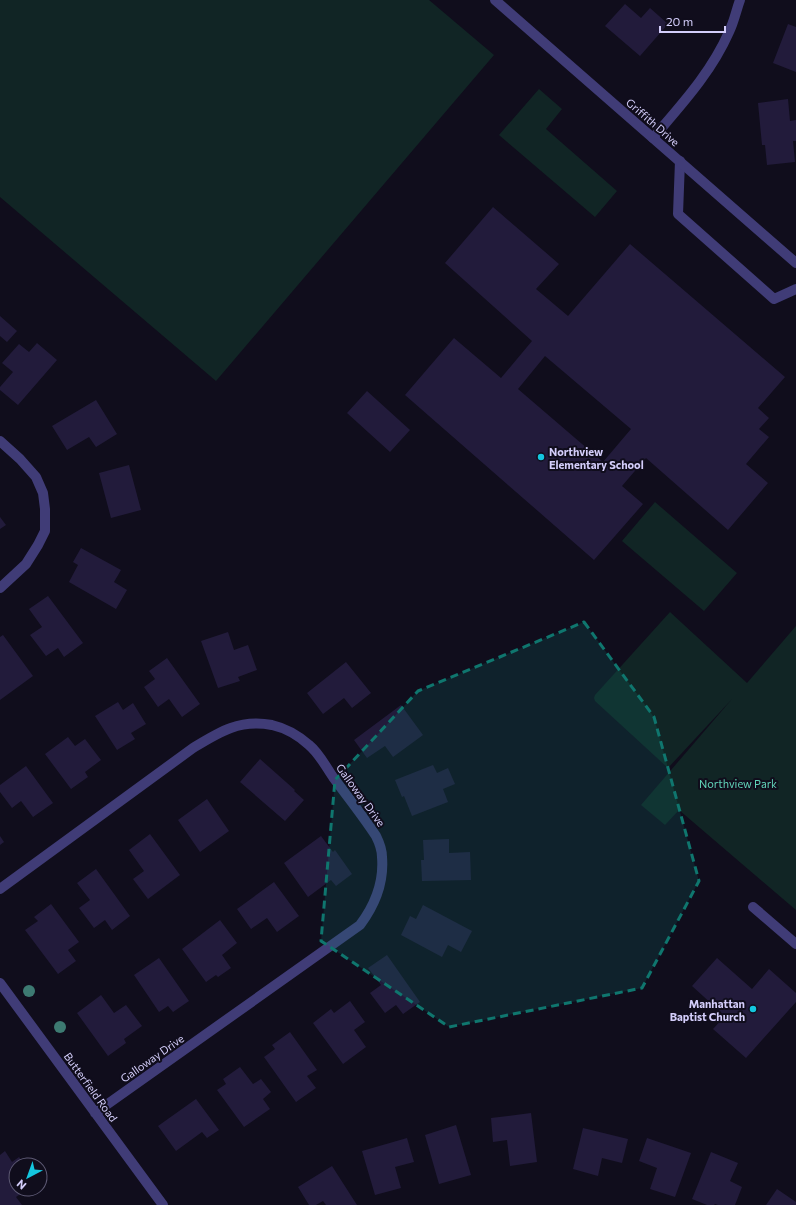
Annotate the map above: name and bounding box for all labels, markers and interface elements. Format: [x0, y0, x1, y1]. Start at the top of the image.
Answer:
scale bar [660, 8, 725, 34]
text: 20 m [666, 14, 693, 28]
street label: Griffith Drive [624, 95, 682, 149]
place label: Northview Elementary School [549, 445, 644, 471]
marker: Northview Elementary School [536, 452, 546, 462]
street label: Galloway Drive [334, 761, 388, 829]
park label: Northview Park [699, 777, 777, 790]
place label: Manhattan Baptist Church [670, 997, 745, 1023]
marker: Manhattan Baptist Church [748, 1004, 758, 1014]
street label: Galloway Drive [118, 1031, 186, 1085]
street label: Butterfield Road [62, 1050, 120, 1124]
north arrow [8, 1157, 48, 1197]
text: N [14, 1177, 28, 1193]

